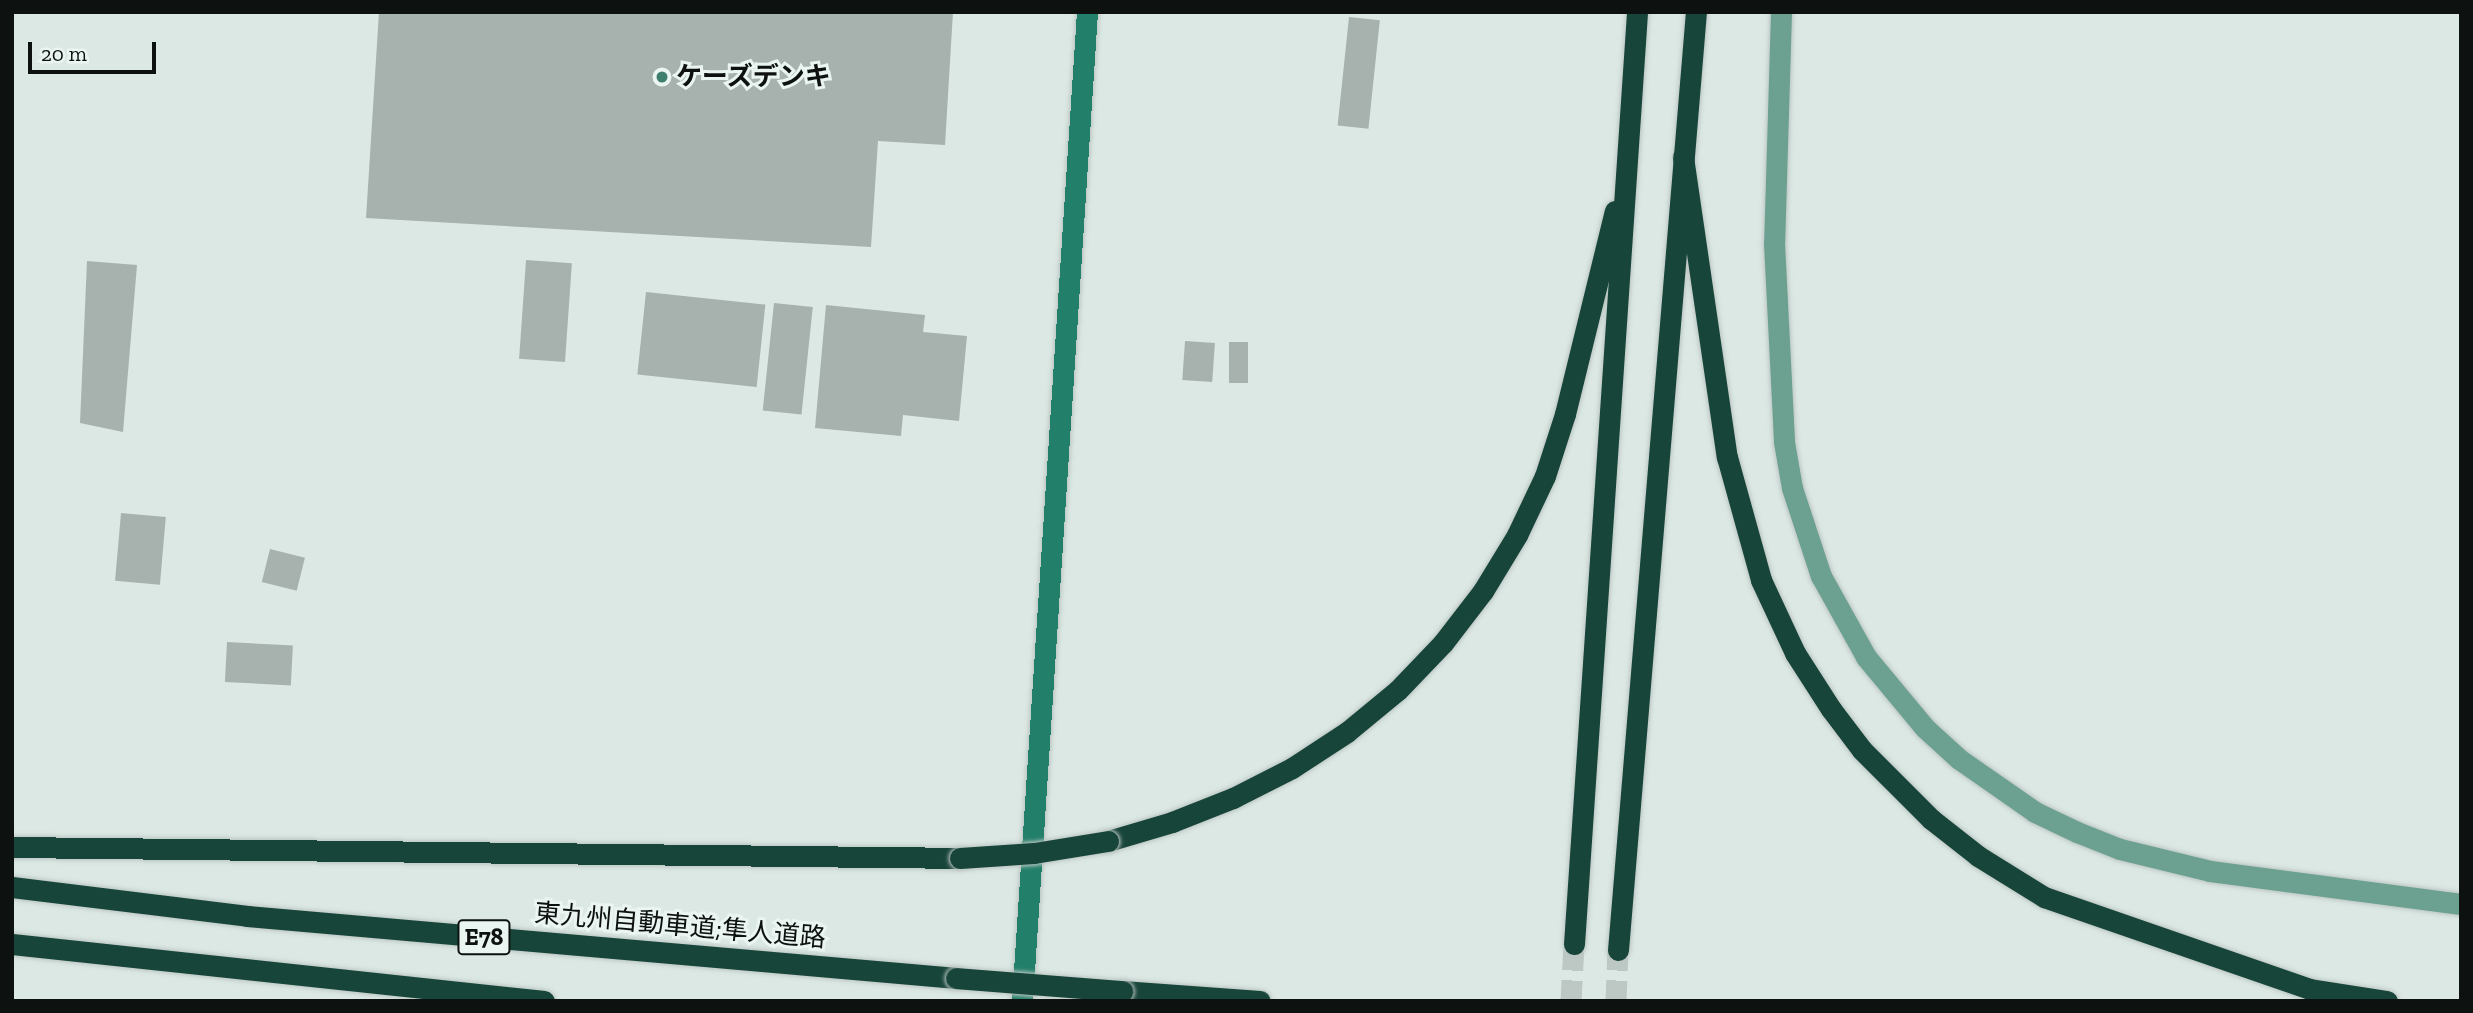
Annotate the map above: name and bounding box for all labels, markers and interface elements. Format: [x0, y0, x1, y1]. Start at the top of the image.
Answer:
scale bar [32, 28, 159, 72]
text: 20 m [41, 41, 87, 66]
place label: ケーズデンキ [676, 61, 832, 93]
marker: ケーズデンキ [654, 69, 670, 85]
street label: 東九州自動車道;隼人道路 [533, 898, 827, 954]
road number: E78 [456, 917, 512, 958]

